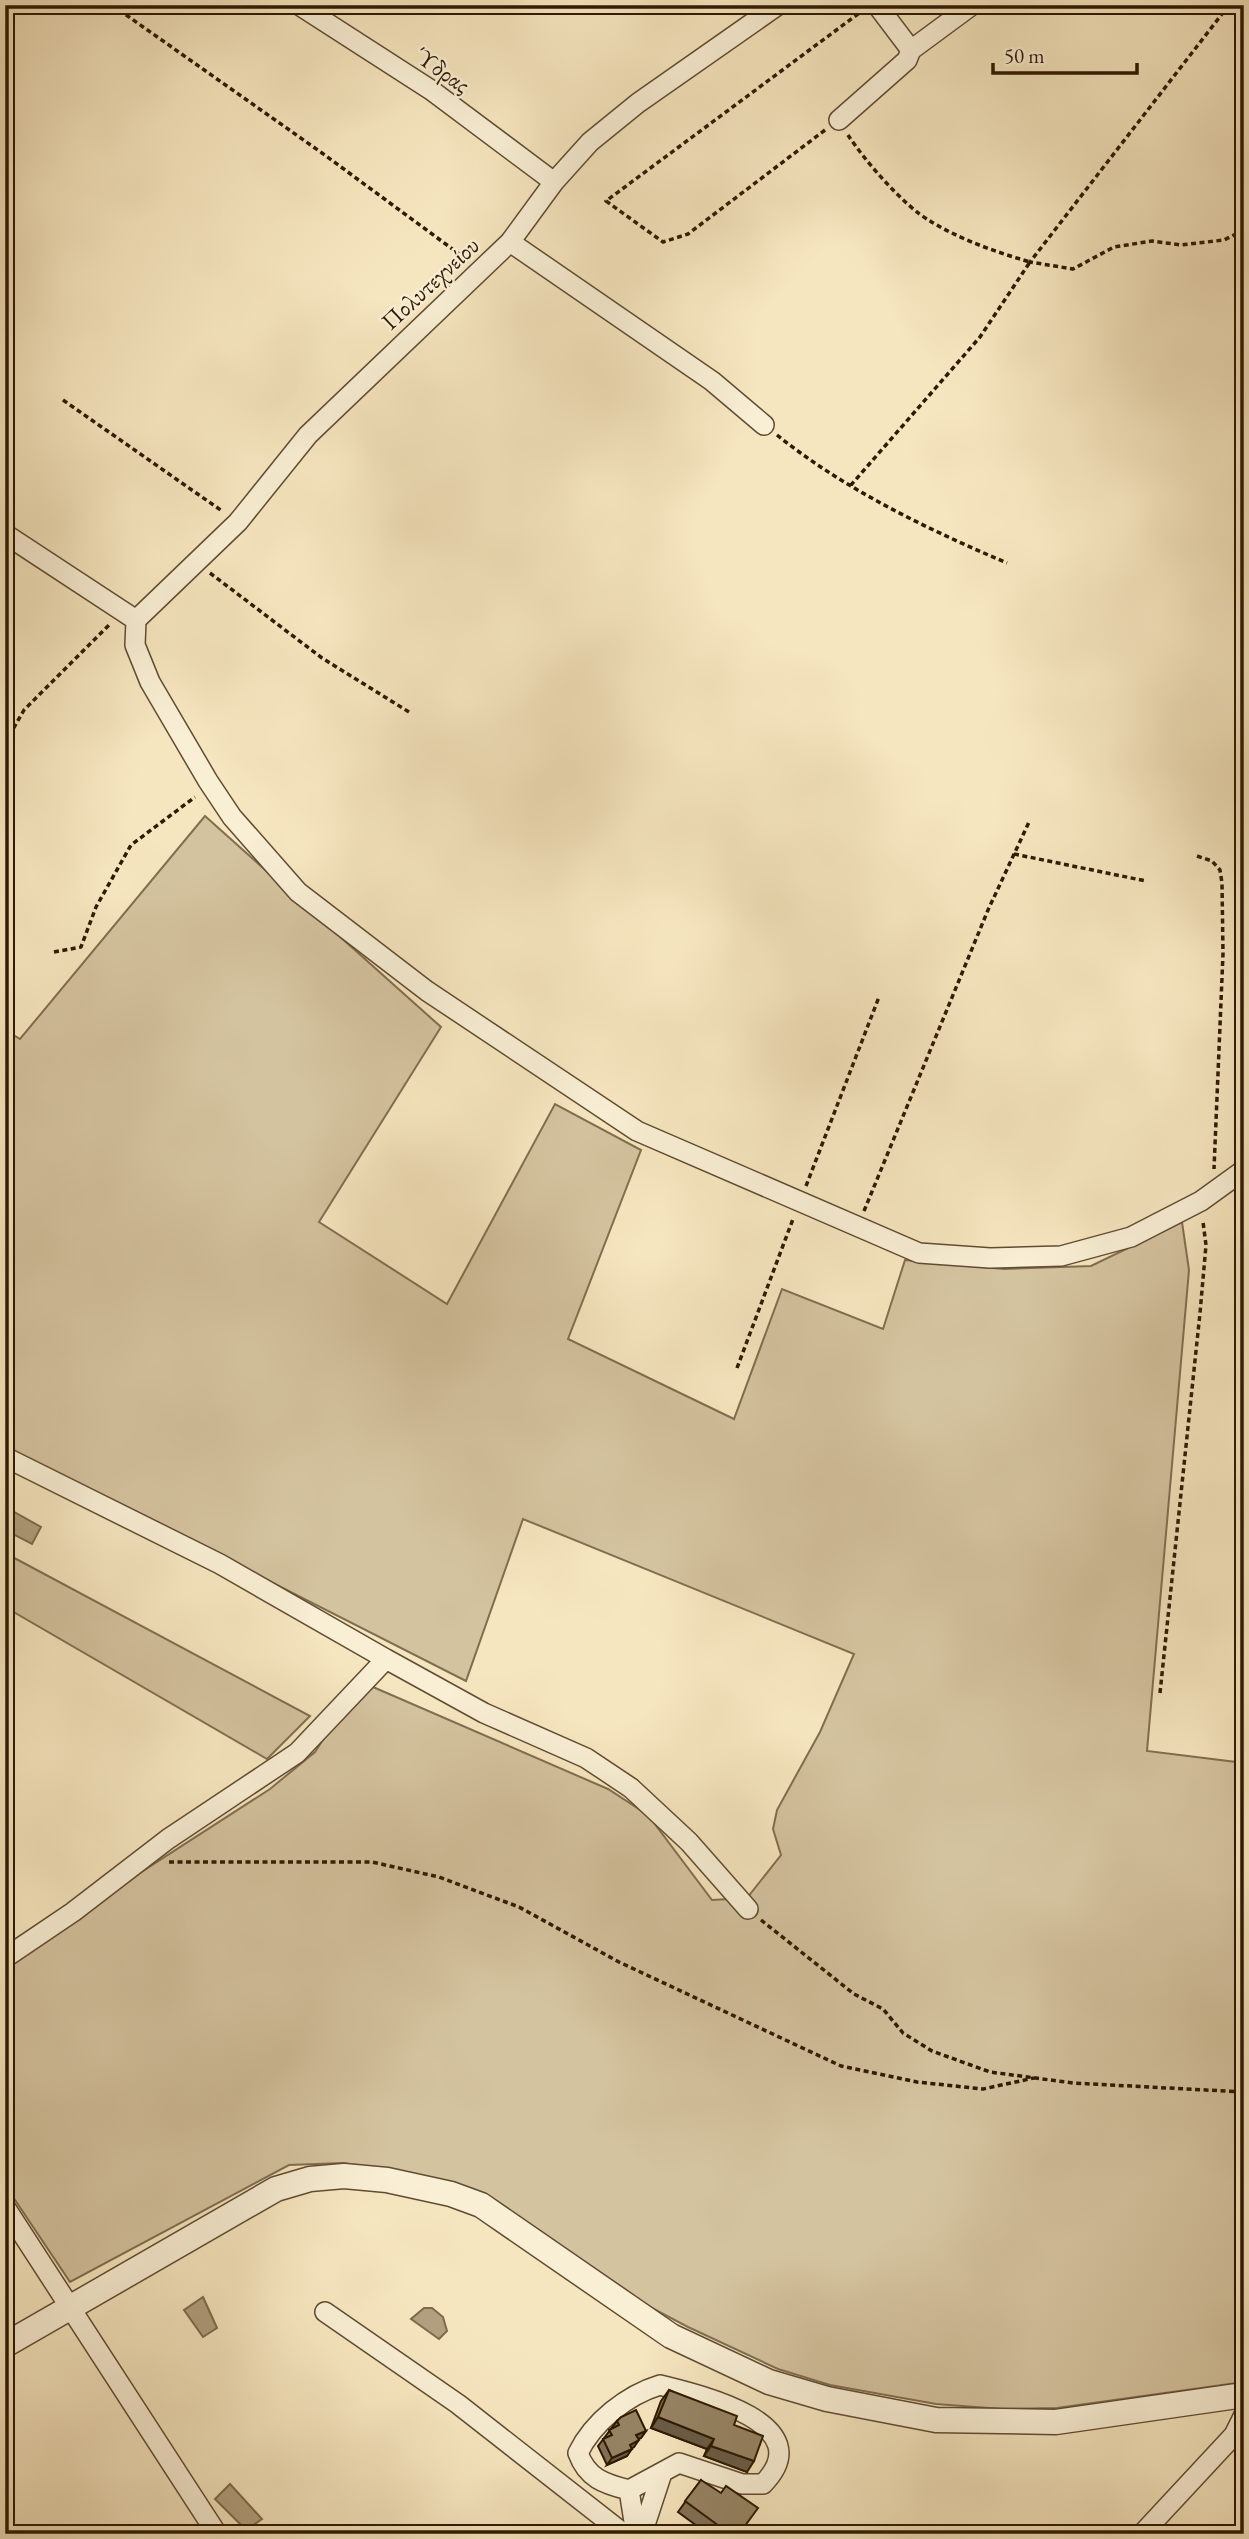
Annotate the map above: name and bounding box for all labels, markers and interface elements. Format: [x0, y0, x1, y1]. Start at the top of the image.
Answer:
scale bar [993, 32, 1137, 76]
street label: Ύδρας [409, 39, 477, 100]
text: 50 m [1004, 42, 1045, 69]
street label: Πολυτεχνείου [374, 230, 486, 336]

